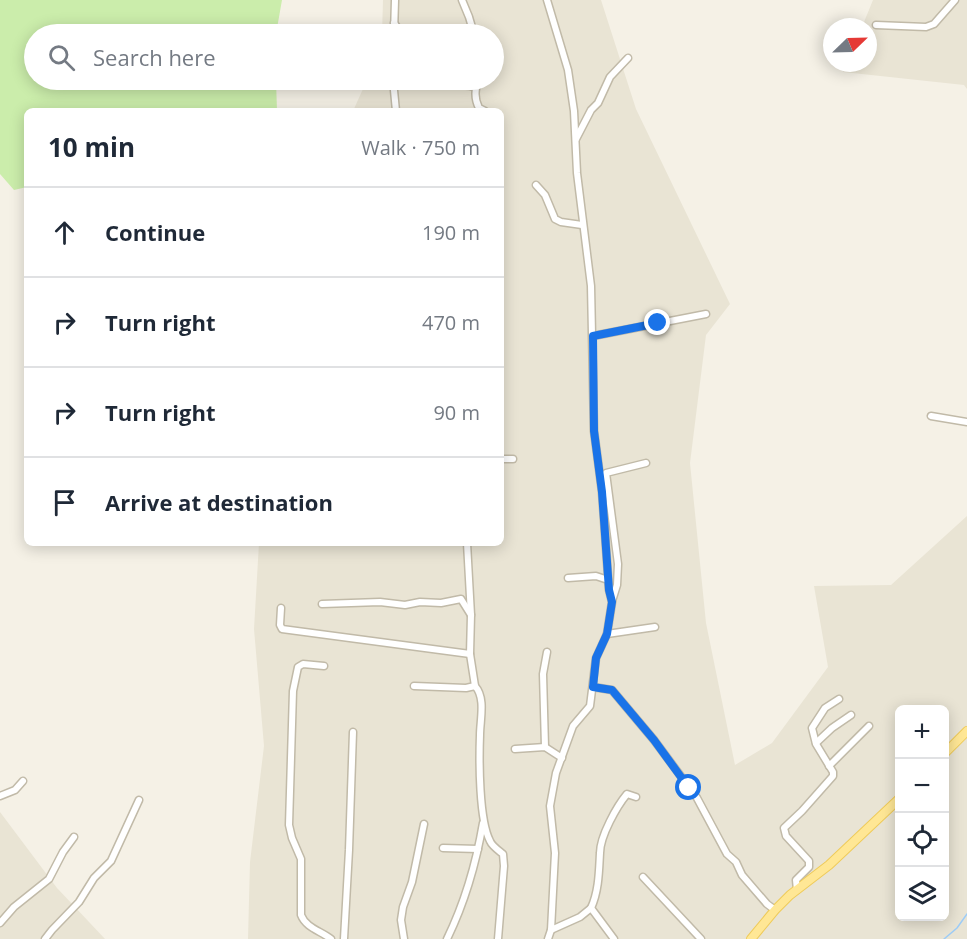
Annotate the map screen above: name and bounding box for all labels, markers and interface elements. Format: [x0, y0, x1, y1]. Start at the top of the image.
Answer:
north arrow [823, 18, 877, 72]
search box [24, 24, 504, 90]
icon: search [45, 41, 78, 74]
text: Search here [93, 42, 216, 72]
text: 10 min [48, 129, 135, 165]
text: Walk · 750 m [361, 134, 480, 161]
icon: ahead [48, 216, 81, 249]
text: Continue [105, 217, 205, 247]
text: 190 m [422, 219, 480, 246]
icon: right [48, 306, 81, 339]
text: Turn right [105, 307, 216, 337]
text: 470 m [422, 309, 480, 336]
route end [644, 309, 670, 335]
icon: right [48, 396, 81, 429]
text: Turn right [105, 397, 216, 427]
text: 90 m [433, 399, 480, 426]
icon: arrive [48, 486, 81, 519]
text: Arrive at destination [105, 487, 333, 517]
map controls [895, 705, 949, 921]
button: + [895, 705, 949, 759]
button: − [895, 759, 949, 813]
route start [675, 774, 701, 800]
button: locate [895, 813, 949, 867]
button: layers [895, 867, 949, 921]

